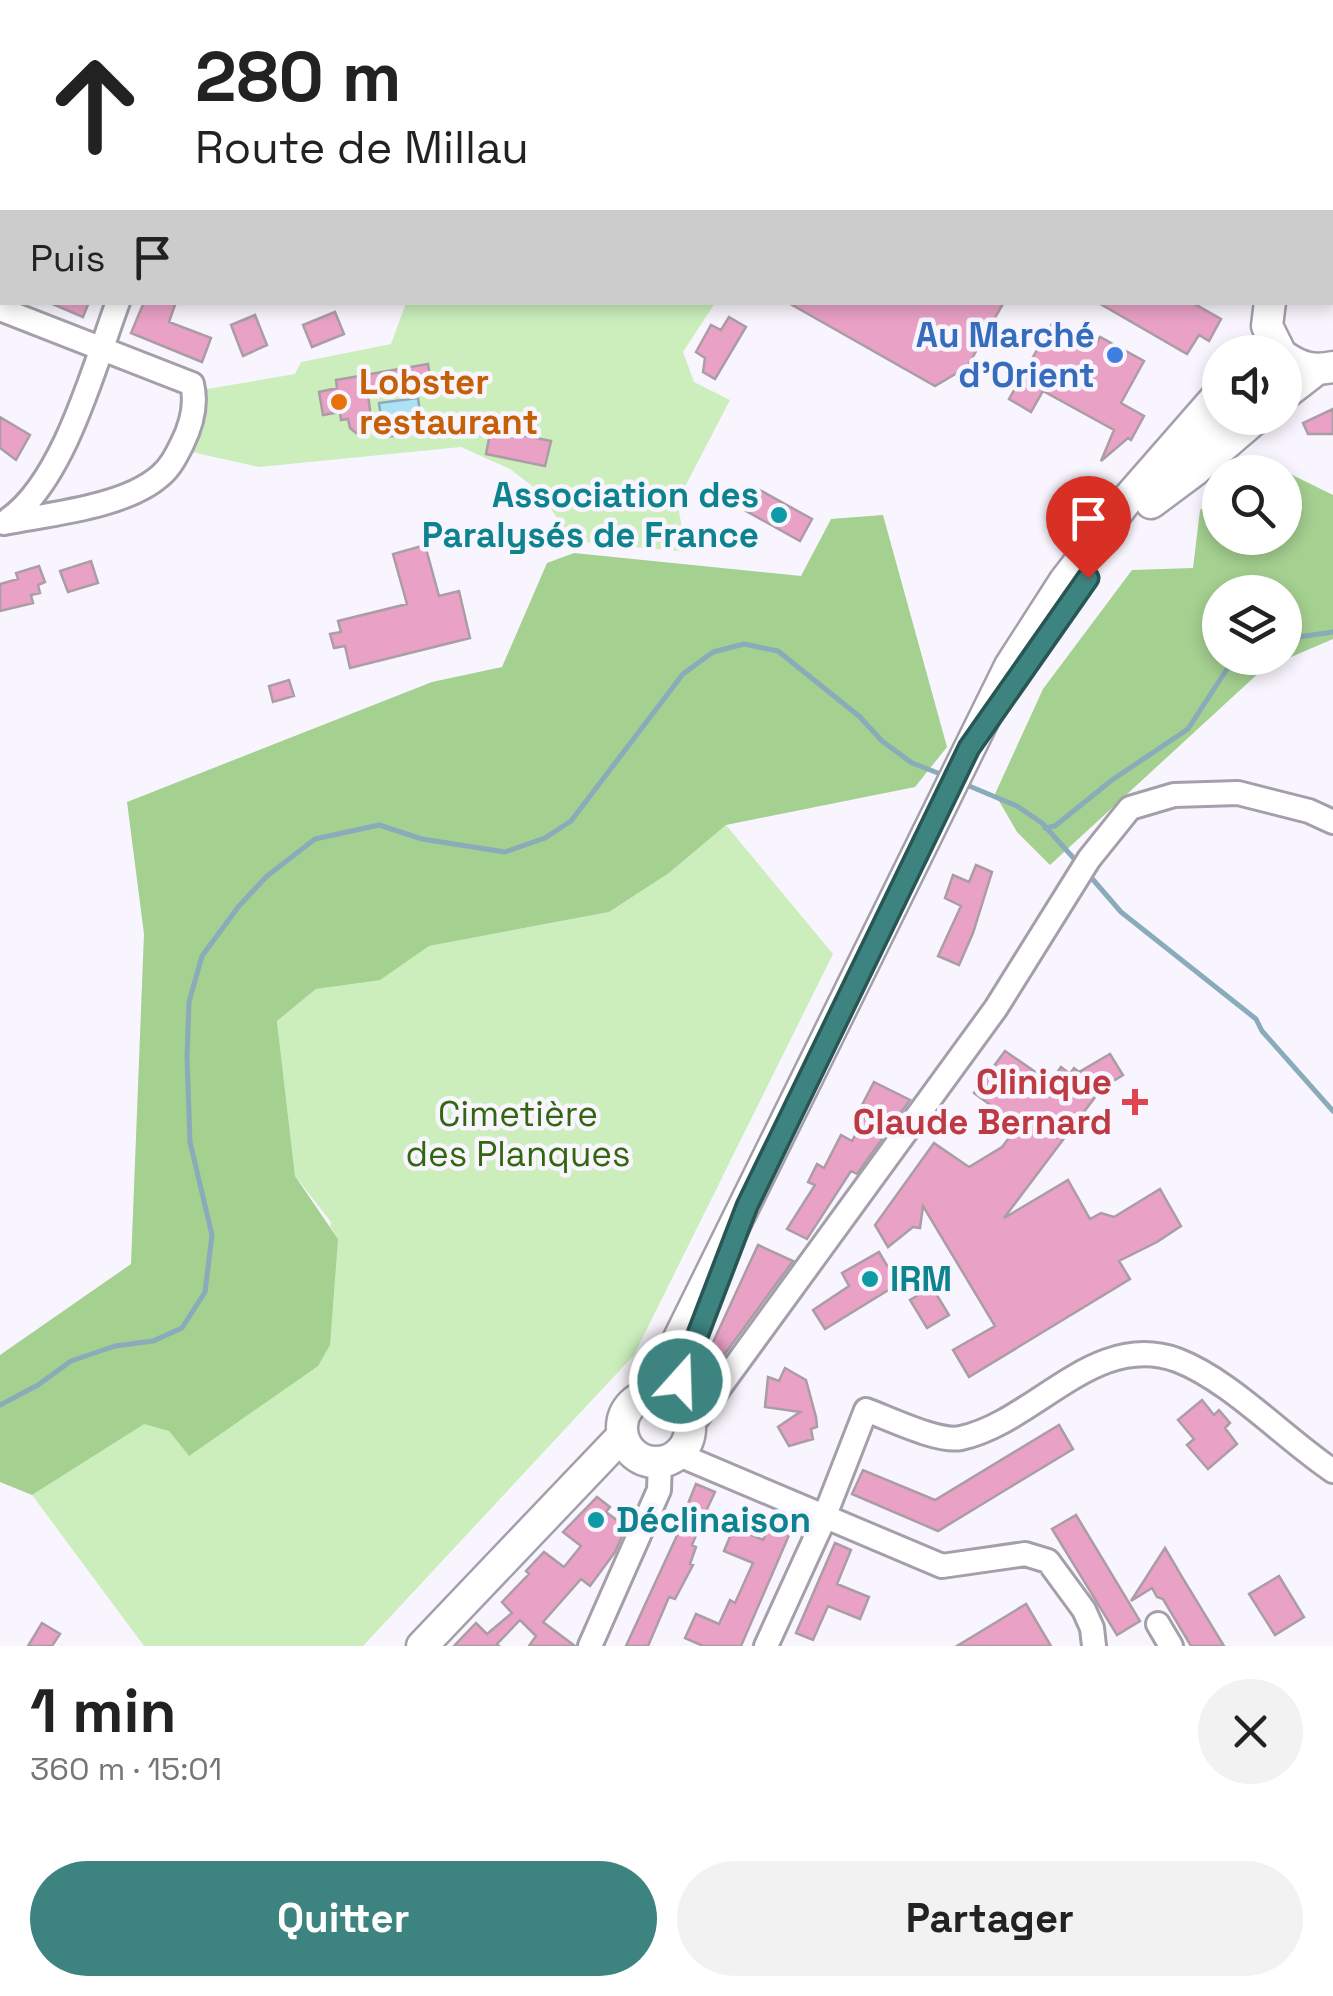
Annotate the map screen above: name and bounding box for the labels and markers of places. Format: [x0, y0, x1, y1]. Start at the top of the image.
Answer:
place label: Au Marché d'Orient [916, 313, 1095, 397]
marker: Au Marché d'Orient [1104, 344, 1126, 366]
place label: Lobster restaurant [359, 360, 538, 444]
marker: Lobster restaurant [328, 391, 350, 413]
place label: Association des Paralysés de France [422, 473, 759, 557]
pin [1046, 476, 1131, 579]
marker: Association des Paralysés de France [768, 504, 790, 526]
place label: Clinique Claude Bernard [853, 1060, 1112, 1144]
marker: Clinique Claude Bernard [1122, 1089, 1148, 1115]
place label: IRM [890, 1257, 952, 1301]
marker: IRM [859, 1268, 881, 1290]
place label: Déclinaison [616, 1498, 811, 1542]
marker: Déclinaison [585, 1509, 607, 1531]

